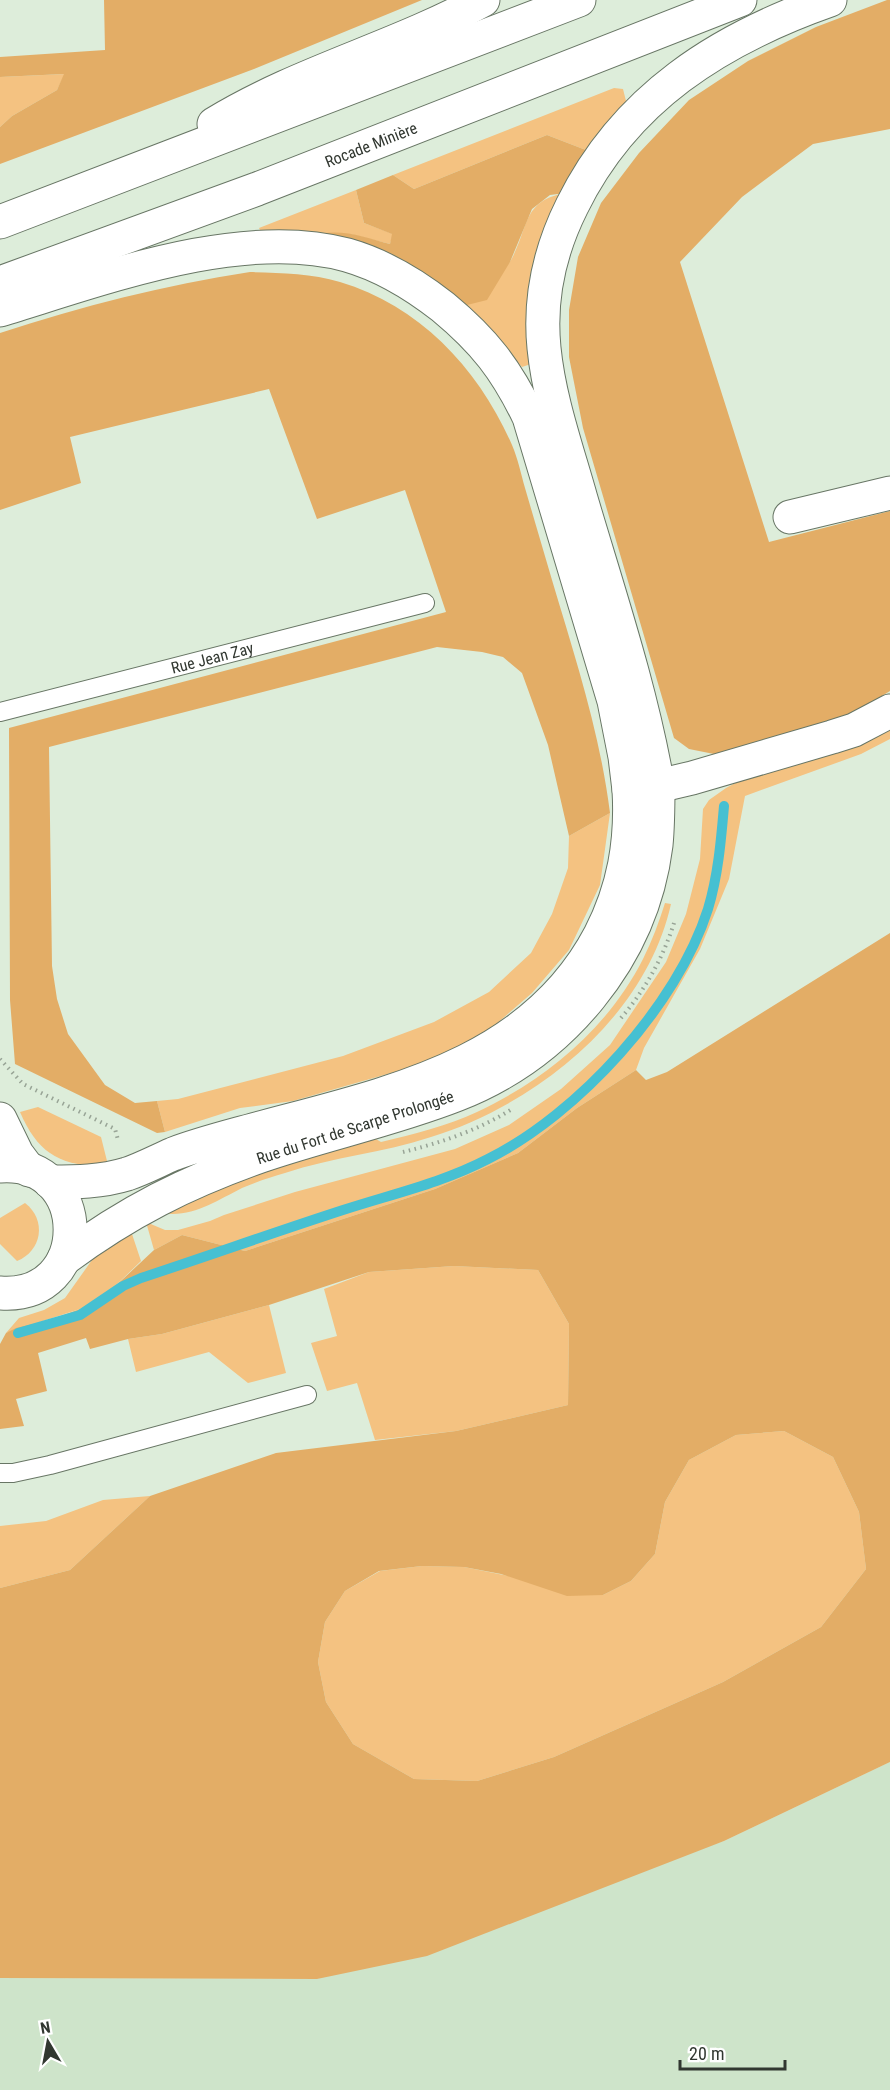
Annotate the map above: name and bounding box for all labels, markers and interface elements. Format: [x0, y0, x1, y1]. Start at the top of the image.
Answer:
street label: Rocade Minière [322, 118, 420, 172]
street label: Rue Jean Zay [169, 638, 256, 678]
street label: Rue du Fort de Scarpe Prolongée [254, 1087, 456, 1168]
north arrow [18, 2012, 78, 2072]
text: N [39, 2018, 52, 2038]
scale bar [680, 2033, 785, 2071]
text: 20 m [689, 2043, 724, 2064]

